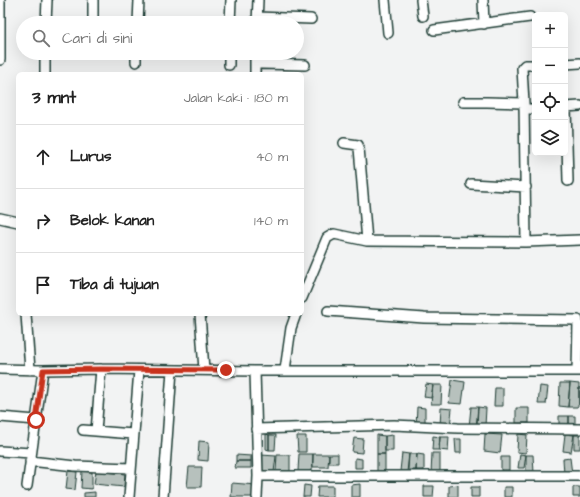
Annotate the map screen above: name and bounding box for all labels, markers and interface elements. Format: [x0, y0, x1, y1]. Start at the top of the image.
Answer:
map controls [532, 12, 568, 156]
button: + [532, 12, 568, 48]
search box [16, 16, 304, 60]
icon: search [30, 27, 52, 49]
text: Cari di sini [62, 28, 132, 49]
button: − [532, 48, 568, 84]
button: locate [532, 84, 568, 120]
text: 3 mnt [32, 86, 76, 110]
text: Jalan kaki · 180 m [184, 89, 288, 107]
button: layers [532, 120, 568, 156]
icon: ahead [32, 146, 54, 168]
text: Lurus [70, 146, 111, 167]
text: 40 m [256, 148, 288, 166]
icon: right [32, 210, 54, 232]
text: Belok kanan [70, 210, 154, 231]
text: 140 m [254, 212, 288, 230]
icon: arrive [32, 274, 54, 296]
text: Tiba di tujuan [70, 274, 159, 295]
route end [217, 361, 235, 379]
route start [27, 411, 45, 429]

